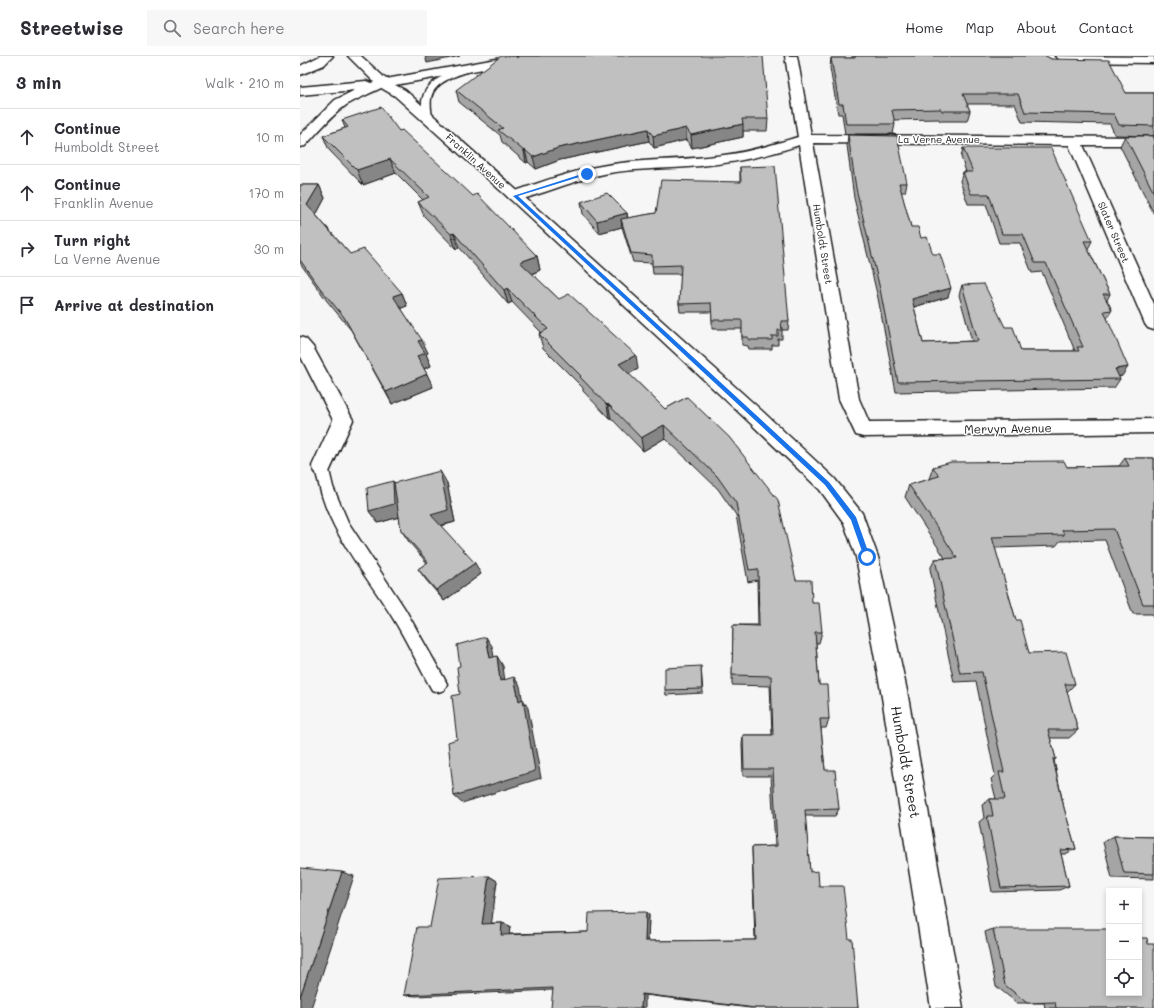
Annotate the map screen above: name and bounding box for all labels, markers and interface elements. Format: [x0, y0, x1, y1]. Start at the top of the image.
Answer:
search box [147, 10, 427, 46]
text: Streetwise [20, 15, 123, 40]
icon: search [161, 17, 183, 39]
text: Search here [193, 18, 285, 38]
text: Home [905, 18, 943, 37]
text: Map [965, 18, 994, 37]
text: About [1016, 18, 1057, 37]
text: Contact [1079, 18, 1134, 37]
text: 3 min [16, 71, 61, 93]
text: Walk · 210 m [205, 74, 284, 91]
text: Continue [54, 118, 121, 138]
icon: ahead [16, 126, 38, 148]
text: 10 m [256, 128, 284, 145]
street label: Franklin Avenue [443, 130, 509, 192]
street label: La Verne Avenue [898, 132, 980, 146]
text: Humboldt Street [54, 138, 160, 155]
route end [578, 165, 596, 183]
text: Continue [54, 174, 121, 194]
icon: ahead [16, 182, 38, 204]
text: 170 m [248, 184, 284, 201]
text: Franklin Avenue [54, 194, 154, 211]
street label: Slater Street [1095, 199, 1133, 265]
street label: Humboldt Street [810, 203, 836, 285]
text: Turn right [54, 230, 131, 250]
icon: right [16, 238, 38, 260]
text: 30 m [254, 240, 284, 257]
text: La Verne Avenue [54, 250, 160, 267]
icon: arrive [16, 294, 38, 316]
text: Arrive at destination [54, 295, 214, 315]
street label: Mervyn Avenue [964, 419, 1052, 437]
route start [858, 548, 876, 566]
street label: Humboldt Street [887, 704, 925, 820]
map controls [1106, 888, 1142, 996]
button: + [1106, 888, 1142, 924]
button: − [1106, 924, 1142, 960]
button: locate [1106, 960, 1142, 996]

